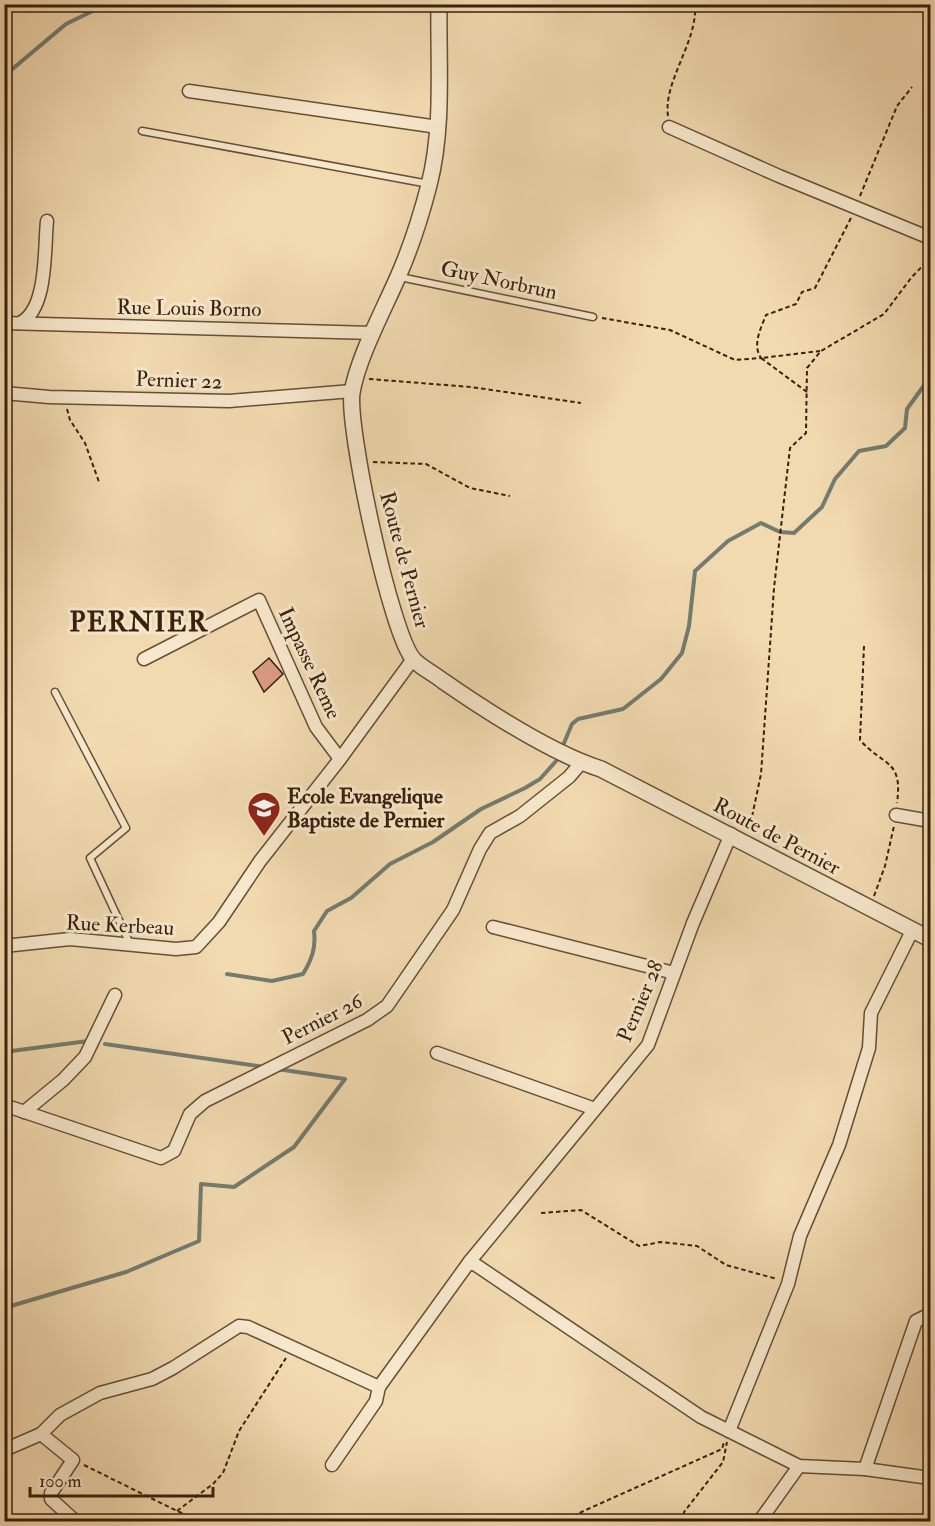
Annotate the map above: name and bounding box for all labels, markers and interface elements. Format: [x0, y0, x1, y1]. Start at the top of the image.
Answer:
street label: Guy Norbrun [438, 255, 560, 306]
street label: Rue Louis Borno [116, 294, 262, 323]
street label: Pernier 22 [135, 365, 223, 396]
street label: Route de Pernier [373, 489, 436, 632]
street label: Impasse Reme [272, 603, 347, 724]
district label: PERNIER [70, 606, 209, 639]
place label: Ecole Evangelique Baptiste de Pernier [287, 783, 446, 834]
school or university icon: Ecole Evangelique Baptiste de Pernier [246, 790, 282, 837]
street label: Route de Pernier [708, 792, 845, 881]
street label: Rue Kerbeau [65, 909, 175, 942]
street label: Pernier 28 [611, 956, 670, 1046]
street label: Pernier 26 [277, 987, 368, 1051]
scale bar [30, 1460, 213, 1498]
text: 100 m [39, 1470, 82, 1493]

